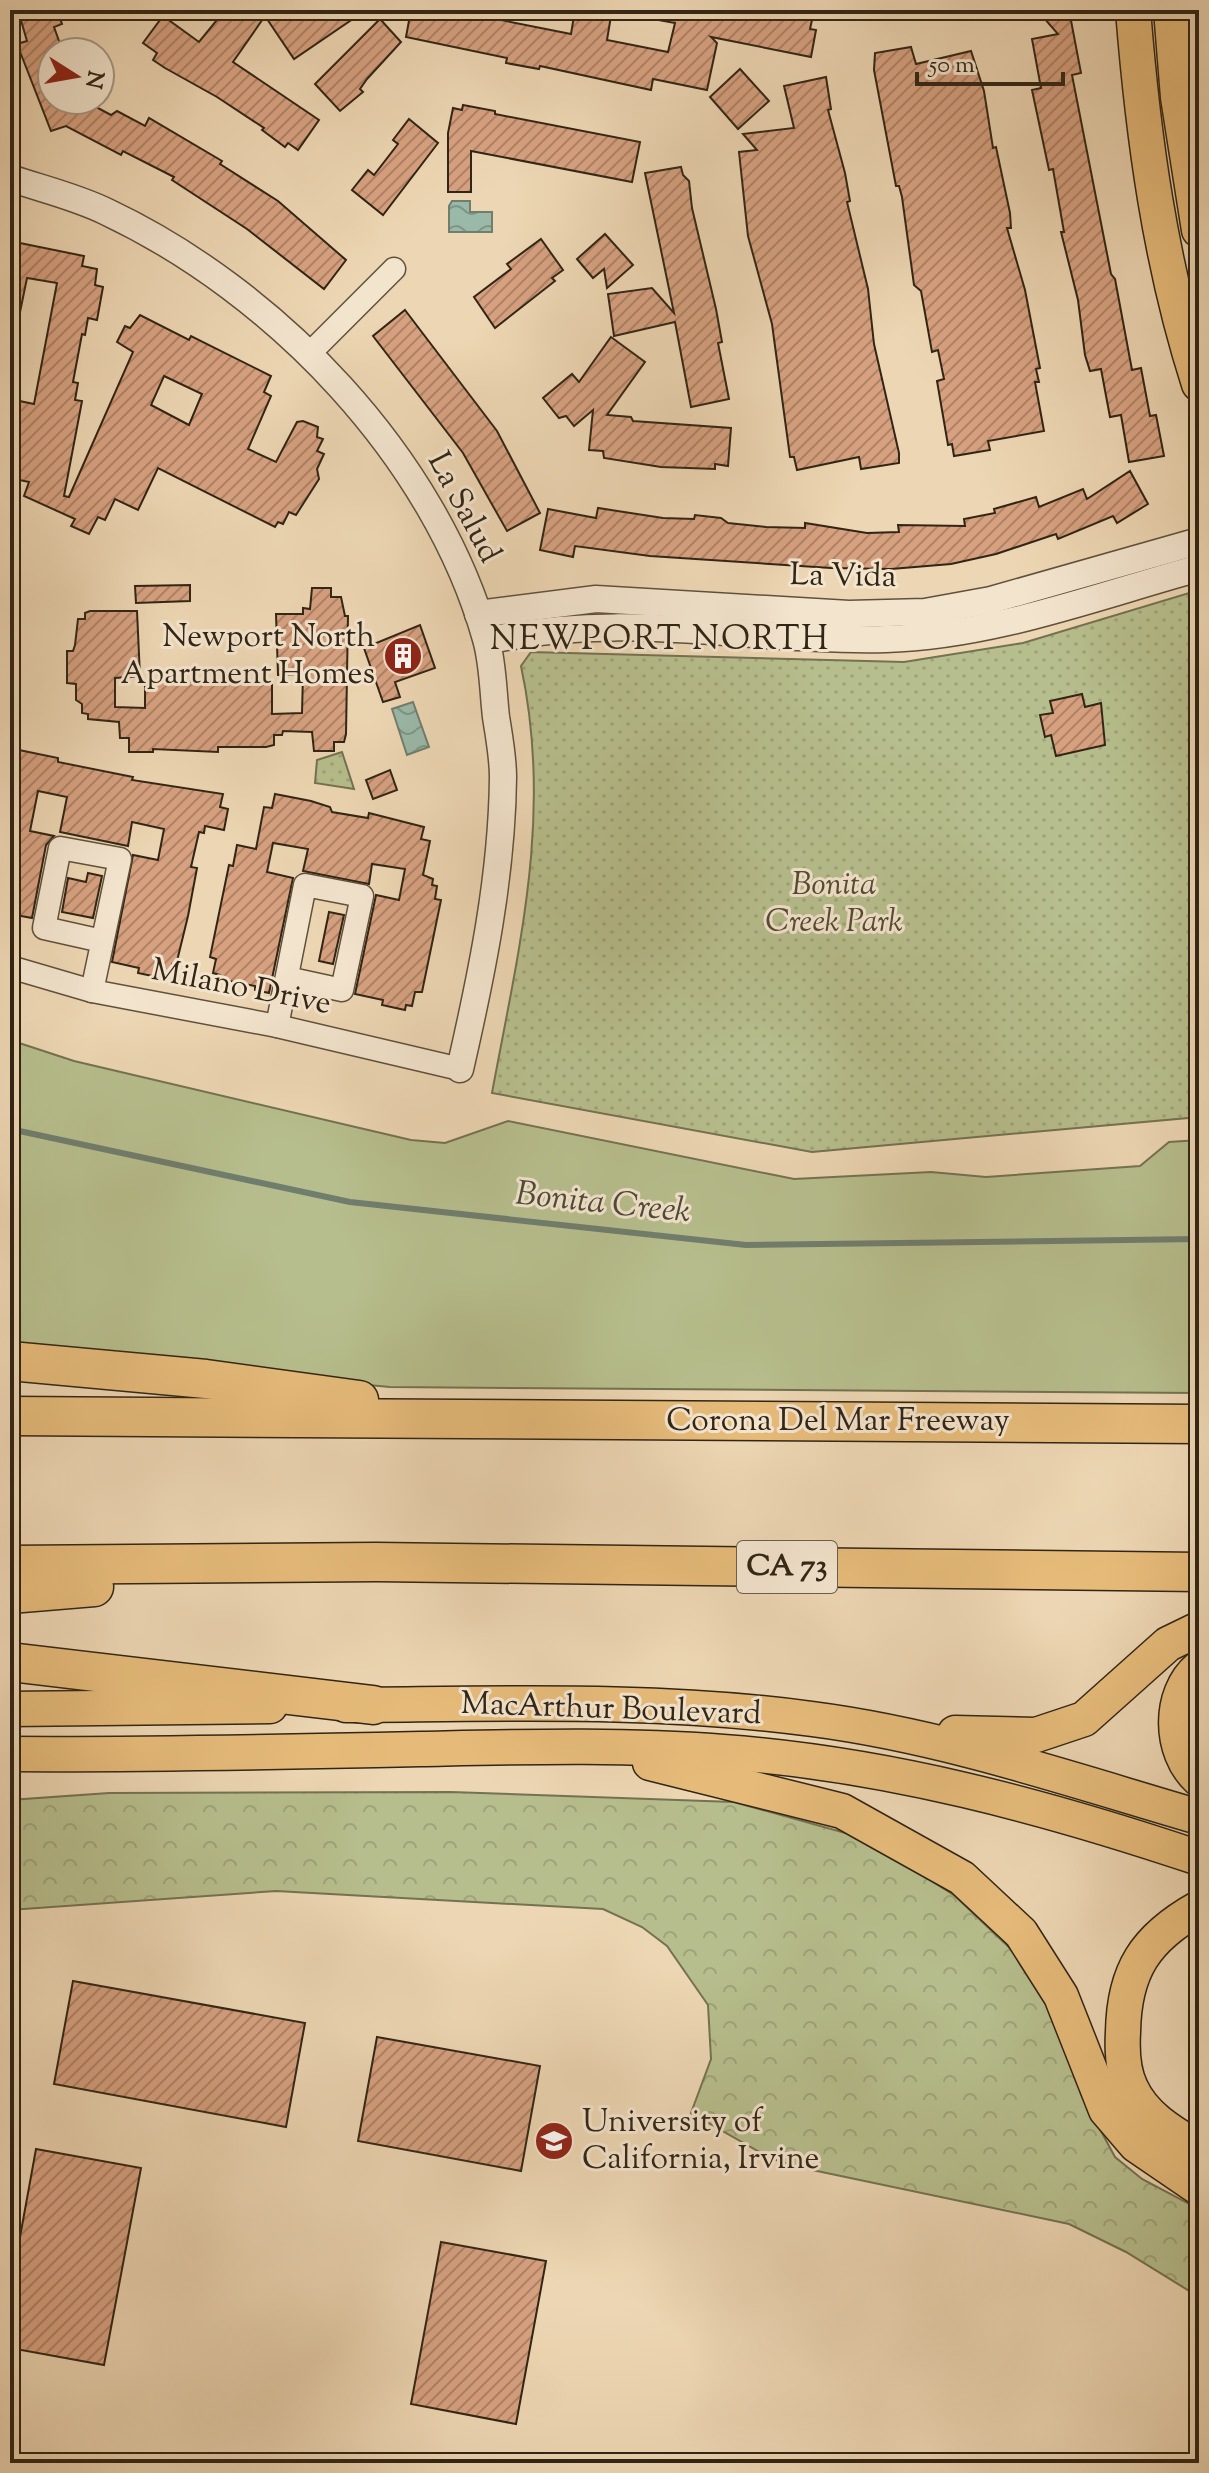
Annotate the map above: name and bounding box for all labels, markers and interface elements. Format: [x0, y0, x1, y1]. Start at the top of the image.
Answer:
north arrow [36, 36, 116, 116]
scale bar [917, 36, 1063, 86]
text: 50 m [927, 49, 975, 83]
text: N [75, 68, 110, 91]
street label: La Salud [415, 444, 511, 572]
street label: La Vida [789, 553, 897, 601]
place label: Newport North Apartment Homes [120, 615, 375, 698]
district label: NEWPORT NORTH [490, 616, 830, 665]
building icon: Newport North Apartment Homes [382, 635, 424, 677]
park label: Bonita Creek Park [765, 863, 903, 946]
street label: Milano Drive [147, 948, 335, 1028]
water label: Bonita Creek [513, 1170, 693, 1238]
street label: Corona Del Mar Freeway [666, 1399, 1010, 1445]
road number: CA 73 [737, 1541, 837, 1593]
street label: MacArthur Boulevard [460, 1682, 762, 1738]
place label: University of California, Irvine [582, 2100, 819, 2183]
school or university icon: University of California, Irvine [533, 2120, 575, 2162]

